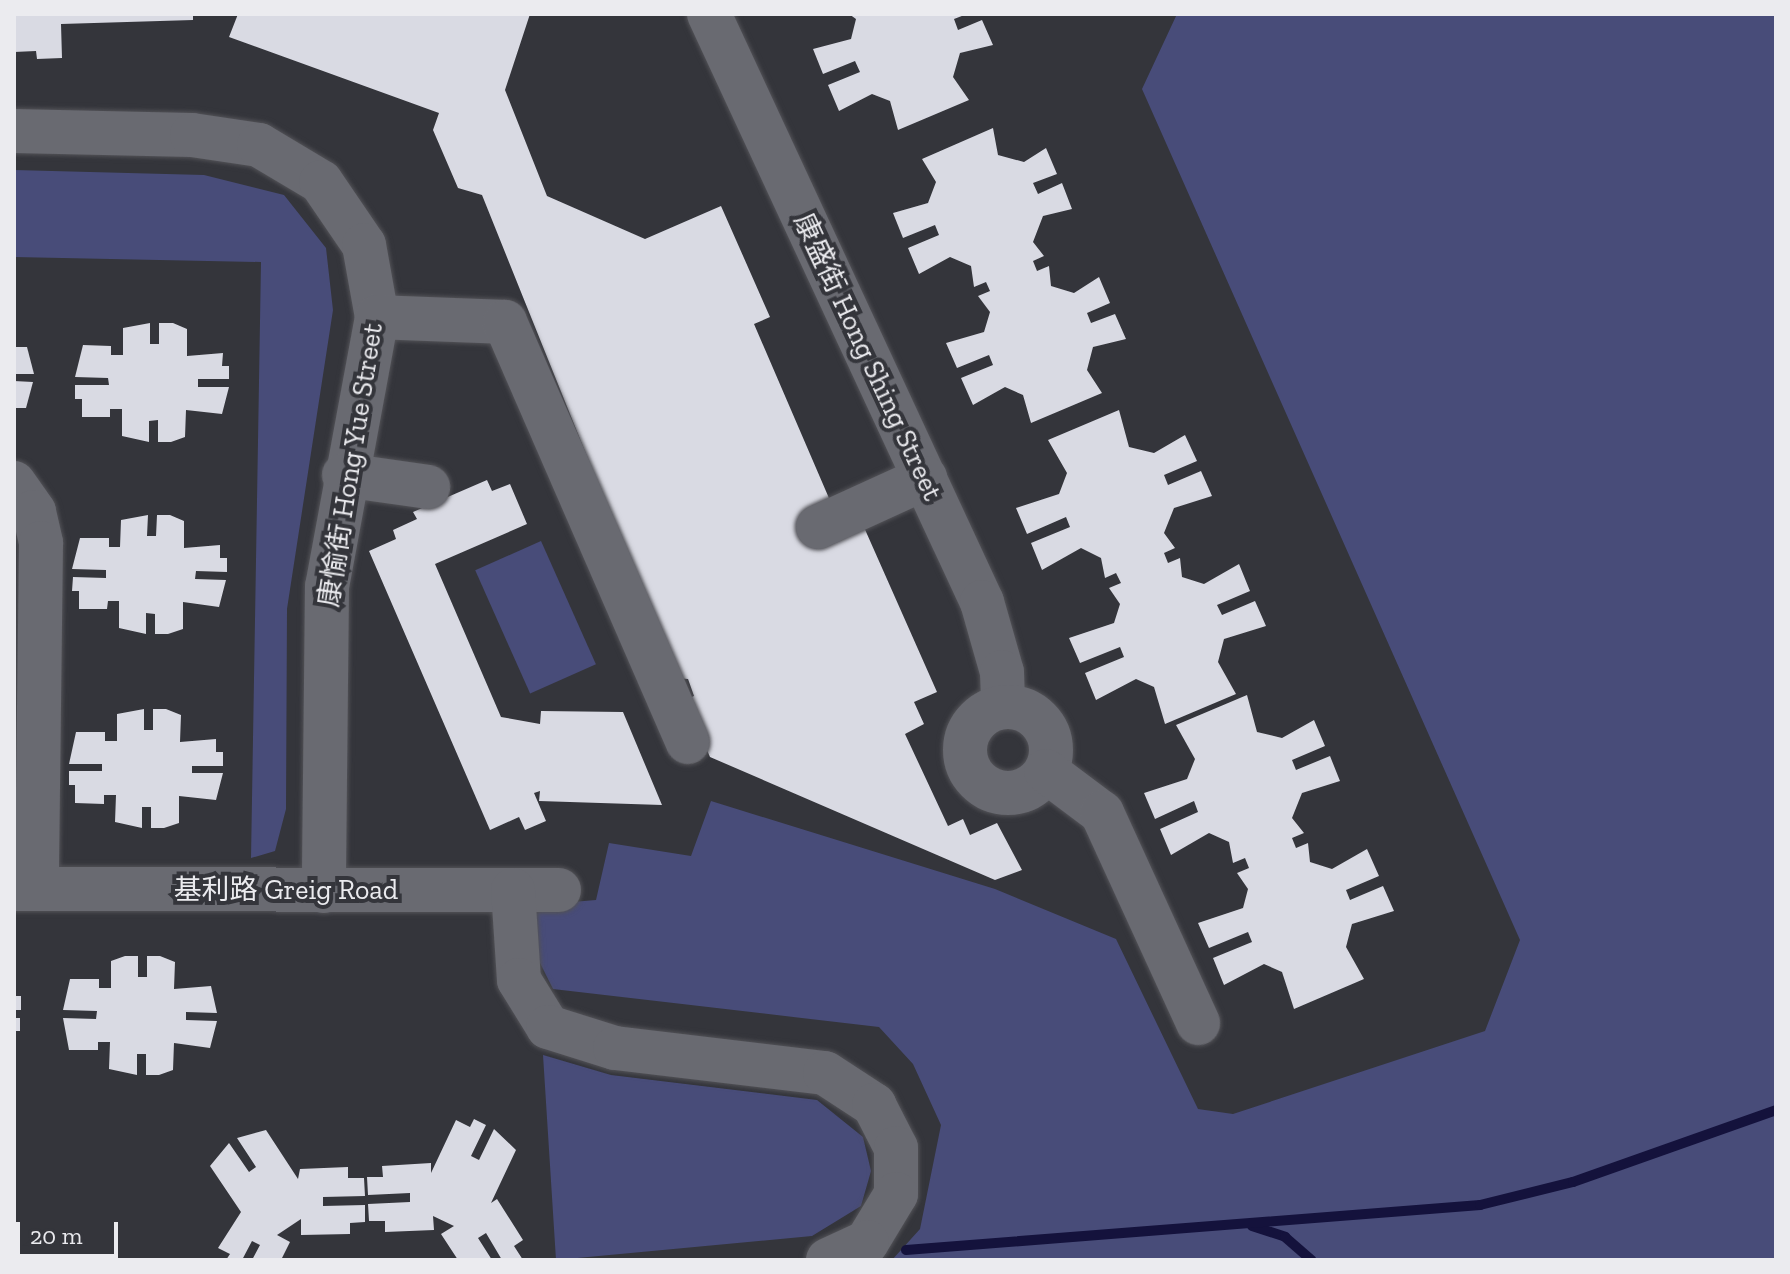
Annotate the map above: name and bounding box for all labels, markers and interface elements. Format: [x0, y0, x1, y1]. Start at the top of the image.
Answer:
street label: 康盛街 Hong Shing Street [787, 208, 949, 506]
street label: 康愉街 Hong Yue Street [312, 320, 390, 610]
street label: 基利路 Greig Road [174, 873, 398, 907]
scale bar [20, 1206, 122, 1256]
text: 20 m [30, 1221, 82, 1250]

